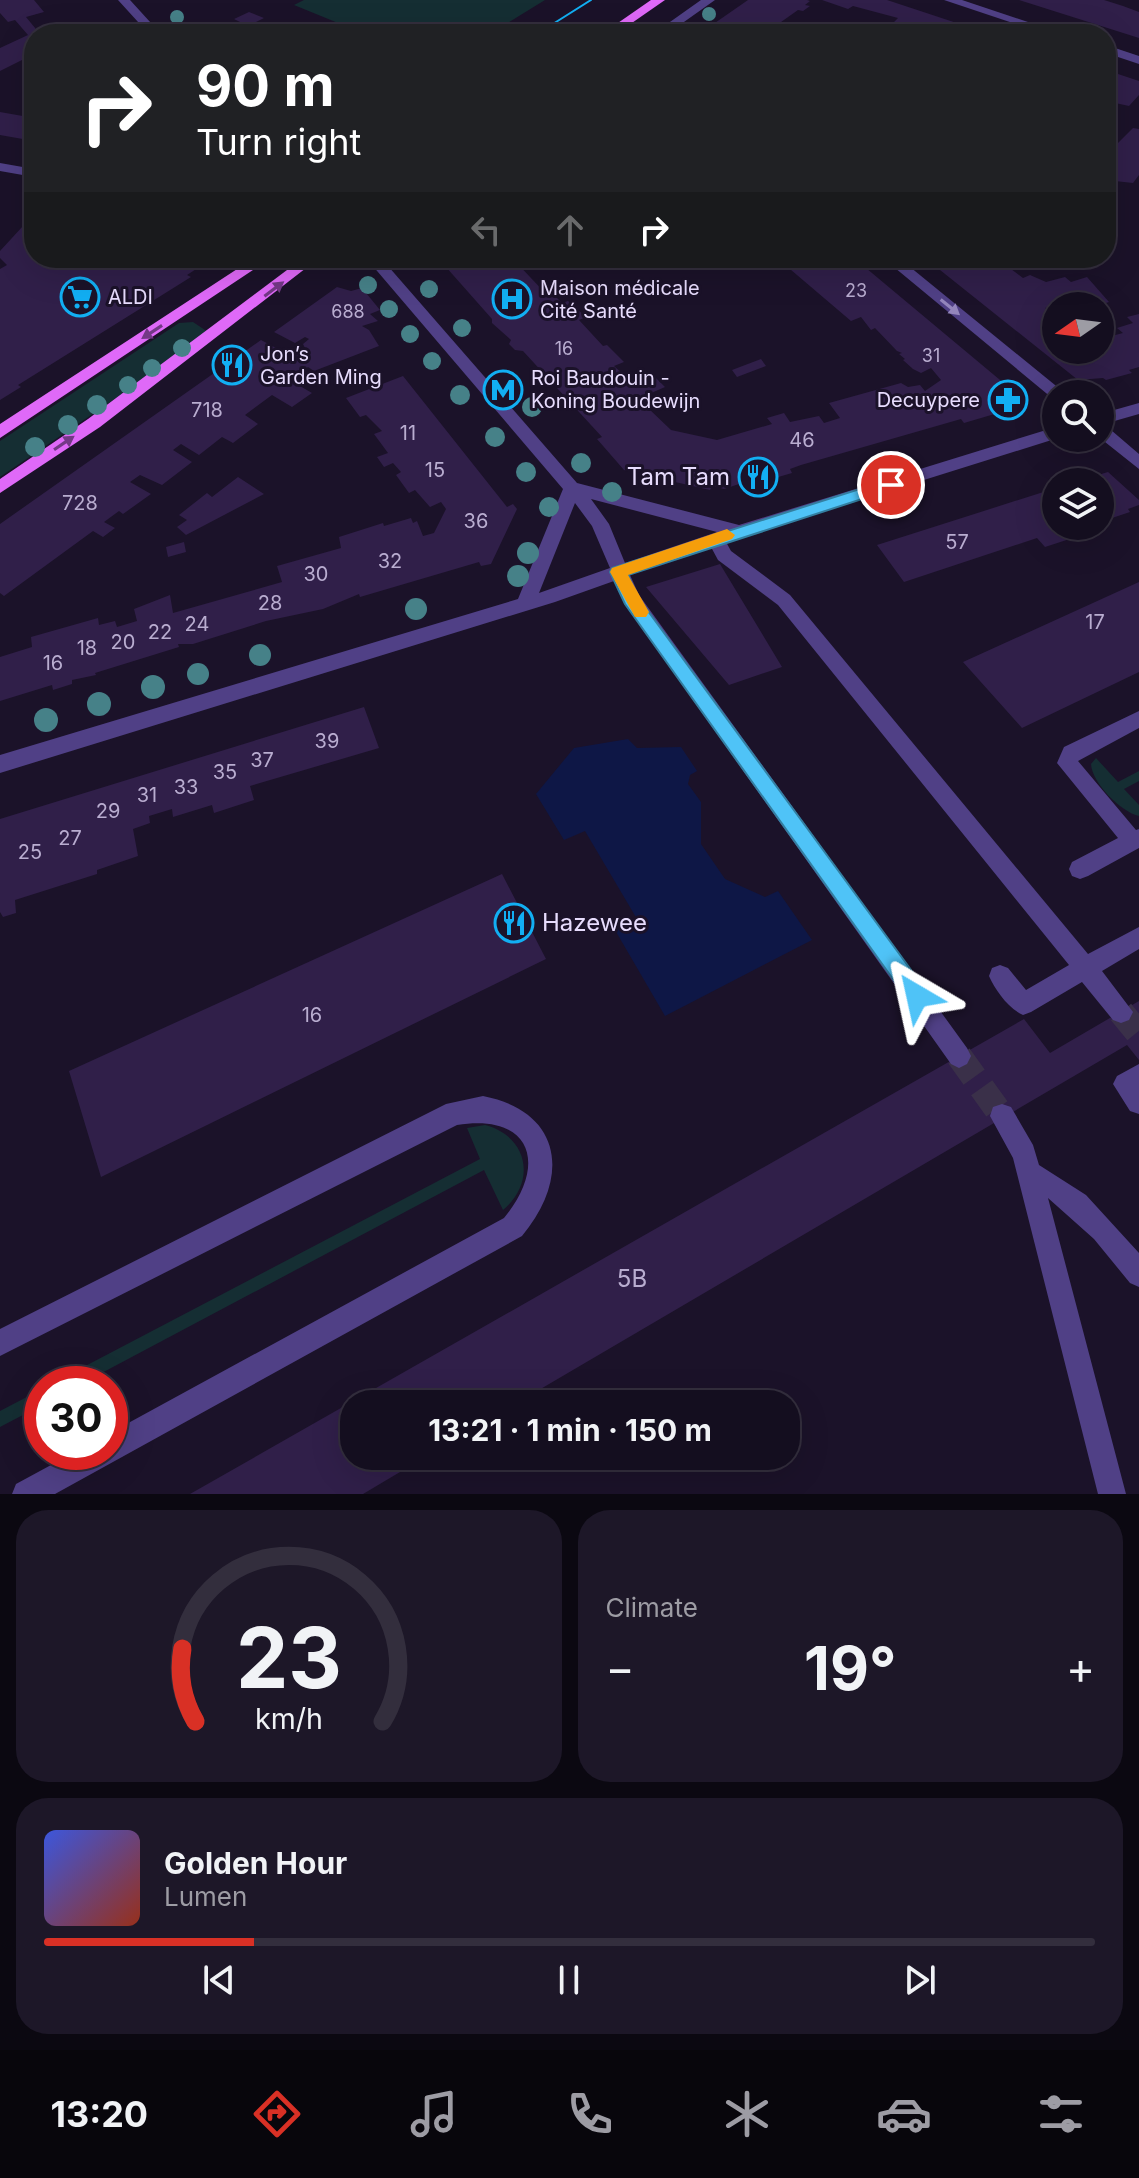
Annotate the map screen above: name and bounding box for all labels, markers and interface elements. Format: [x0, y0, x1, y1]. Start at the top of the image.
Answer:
text: 90 m [196, 52, 335, 120]
icon: right [64, 56, 168, 160]
text: Turn right [196, 120, 361, 164]
icon: left [464, 208, 508, 252]
icon: ahead [548, 208, 592, 252]
icon: right [632, 208, 676, 252]
supermarket icon: ALDI [59, 276, 101, 318]
place label: Maison médicale Cité Santé [540, 276, 700, 323]
hospital icon: Maison médicale Cité Santé [491, 278, 533, 320]
house number: 23 [845, 280, 867, 301]
one-way arrow [263, 281, 285, 297]
place label: ALDI [108, 285, 153, 309]
north arrow [1042, 292, 1114, 364]
map controls [1042, 292, 1114, 540]
one-way arrow [940, 298, 960, 315]
house number: 688 [331, 301, 365, 322]
one-way arrow [142, 325, 163, 340]
house number: 16 [555, 338, 573, 359]
place label: Jon’s Garden Ming [260, 342, 382, 389]
restaurant icon: Jon’s Garden Ming [211, 344, 253, 386]
house number: 31 [922, 345, 940, 366]
place label: Roi Baudouin - Koning Boudewijn [531, 366, 700, 413]
metro station icon: Roi Baudouin - Koning Boudewijn [482, 369, 524, 411]
pharmacy icon: Decuypere [987, 379, 1029, 421]
button: search [1042, 380, 1114, 452]
place label: Decuypere [877, 388, 980, 412]
house number: 718 [191, 398, 223, 422]
house number: 11 [400, 421, 416, 445]
house number: 46 [789, 428, 815, 452]
one-way arrow [54, 436, 75, 451]
pin [857, 451, 925, 519]
restaurant icon: Tam Tam [737, 456, 779, 498]
house number: 15 [425, 458, 445, 482]
place label: Tam Tam [627, 462, 730, 491]
icon: arrive [869, 463, 913, 507]
button: layers [1042, 468, 1114, 540]
house number: 728 [62, 491, 98, 515]
house number: 36 [464, 509, 488, 533]
house number: 57 [945, 530, 969, 554]
house number: 32 [378, 549, 402, 573]
house number: 30 [304, 562, 328, 586]
house number: 28 [258, 591, 282, 615]
house number: 17 [1085, 610, 1105, 634]
house number: 24 [185, 612, 209, 636]
house number: 22 [148, 620, 172, 644]
house number: 20 [111, 630, 135, 654]
house number: 18 [77, 636, 97, 660]
house number: 16 [43, 651, 63, 675]
house number: 39 [315, 729, 339, 753]
house number: 37 [250, 748, 274, 772]
house number: 35 [213, 760, 237, 784]
house number: 33 [174, 775, 198, 799]
house number: 31 [137, 783, 157, 807]
house number: 29 [96, 799, 120, 823]
house number: 27 [58, 826, 82, 850]
house number: 25 [18, 840, 42, 864]
restaurant icon: Hazewee [493, 902, 535, 944]
place label: Hazewee [542, 908, 647, 937]
position arrow [875, 954, 959, 1038]
house number: 16 [302, 1003, 322, 1027]
house number: 5B [617, 1264, 647, 1293]
speed limit sign: 30 [24, 1366, 128, 1470]
text: 13:21 · 1 min · 150 m [428, 1412, 712, 1448]
text: Climate [606, 1592, 698, 1623]
text: 23 [236, 1607, 342, 1708]
text: 19° [804, 1632, 896, 1704]
text: − [606, 1641, 635, 1695]
text: + [1066, 1641, 1095, 1695]
text: km/h [255, 1701, 323, 1736]
text: Golden Hour [164, 1845, 347, 1881]
text: Lumen [164, 1881, 247, 1912]
icon: previous [197, 1958, 241, 2002]
icon: pause [547, 1958, 591, 2002]
icon: next [898, 1958, 942, 2002]
icon: directions [249, 2086, 305, 2142]
icon: music [406, 2086, 462, 2142]
icon: phone [562, 2086, 618, 2142]
icon: climate [719, 2086, 775, 2142]
icon: car [876, 2086, 932, 2142]
icon: filters [1033, 2086, 1089, 2142]
text: 13:20 [50, 2092, 148, 2136]

